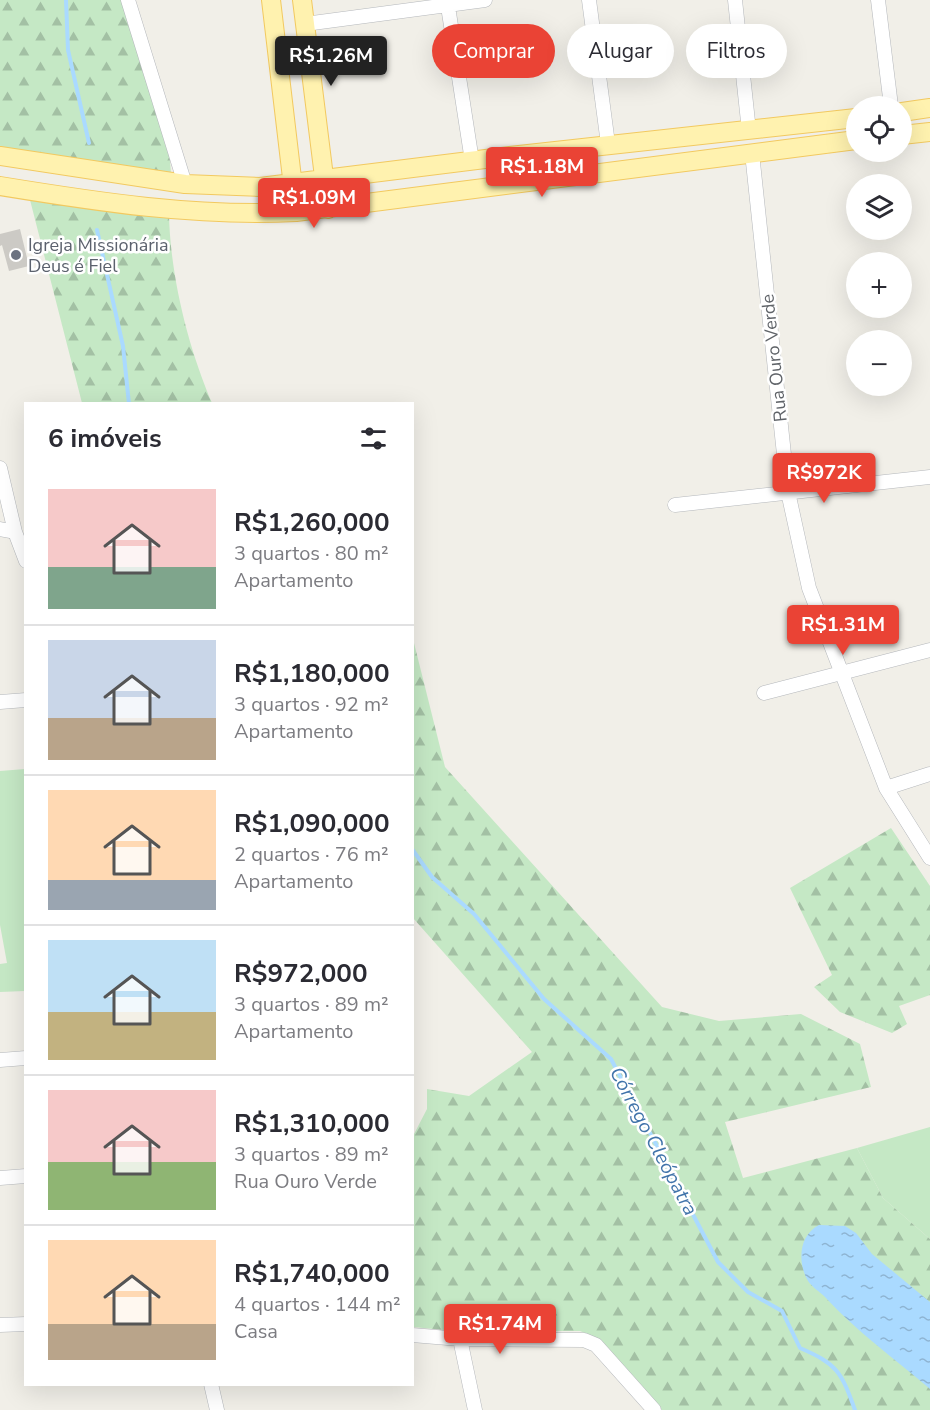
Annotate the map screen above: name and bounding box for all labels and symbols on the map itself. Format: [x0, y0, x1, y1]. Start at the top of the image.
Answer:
pin: R$1.26M [276, 36, 386, 87]
pin: R$1.18M [487, 147, 597, 198]
pin: R$1.09M [259, 178, 369, 229]
place label: Igreja Missionária Deus é Fiel [28, 233, 168, 278]
marker: Igreja Missionária Deus é Fiel [9, 248, 23, 262]
street label: Rua Ouro Verde [755, 293, 793, 423]
pin: R$972K [775, 453, 873, 504]
pin: R$1.31M [788, 605, 898, 656]
water label: Córrego Cleópatra [603, 1062, 704, 1220]
pin: R$1.74M [445, 1304, 555, 1355]

